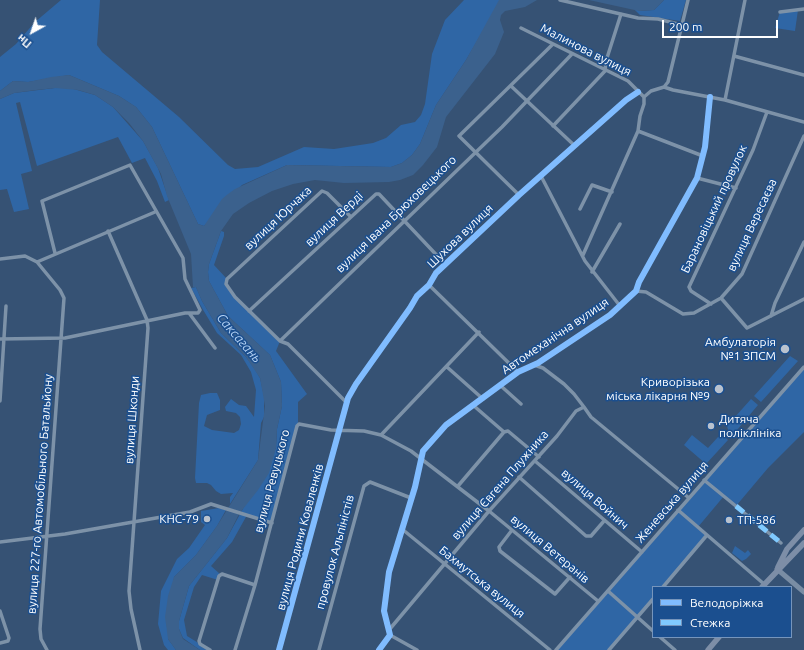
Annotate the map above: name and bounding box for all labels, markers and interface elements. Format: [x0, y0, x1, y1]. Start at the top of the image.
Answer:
north arrow [12, 12, 52, 52]
scale bar [664, 12, 780, 38]
text: 200 m [669, 20, 702, 33]
street label: Малинова вулиця [538, 21, 634, 79]
text: Пн [15, 32, 34, 50]
street label: Барановіцький провулок [678, 143, 750, 275]
street label: вулиця Івана Брюховецького [333, 152, 459, 276]
street label: вулиця Вересаєва [724, 176, 780, 274]
street label: вулиця Юрчака [241, 183, 315, 253]
street label: вулиця Верді [302, 189, 366, 249]
street label: Шухова вулиця [424, 201, 496, 271]
street label: Автомеханічна вулиця [499, 295, 611, 377]
water label: Саксагань [213, 310, 265, 366]
place label: Амбулаторія №1 ЗПСМ [705, 335, 776, 363]
marker: Амбулаторія №1 ЗПСМ [779, 343, 791, 355]
street label: вулиця 227-го Автомобільного Батальйону [24, 374, 56, 614]
street label: вулиця Шконди [122, 375, 142, 465]
place label: Криворізька міська лікарня №9 [606, 375, 710, 403]
marker: Криворізька міська лікарня №9 [713, 383, 725, 395]
place label: Дитяча поліклініка [719, 412, 781, 440]
marker: Дитяча поліклініка [706, 421, 716, 431]
street label: вулиця Євгена Плужника [449, 427, 551, 543]
street label: вулиця Ревуцького [251, 428, 293, 534]
street label: Женевська вулиця [633, 458, 711, 546]
street label: вулиця Родини Коваленків [274, 462, 326, 612]
street label: вулиця Войнич [558, 466, 632, 532]
street label: провулок Альпіністів [313, 493, 357, 611]
place label: КНС-79 [159, 512, 199, 526]
street label: вулиця Ветеранів [508, 512, 592, 586]
place label: ТП-586 [737, 513, 776, 527]
marker: КНС-79 [202, 514, 212, 524]
marker: ТП-586 [724, 515, 734, 525]
street label: Бахмутська вулиця [436, 543, 528, 621]
legend [652, 586, 792, 638]
text: Велодоріжка [690, 596, 764, 609]
text: Стежка [690, 616, 730, 629]

